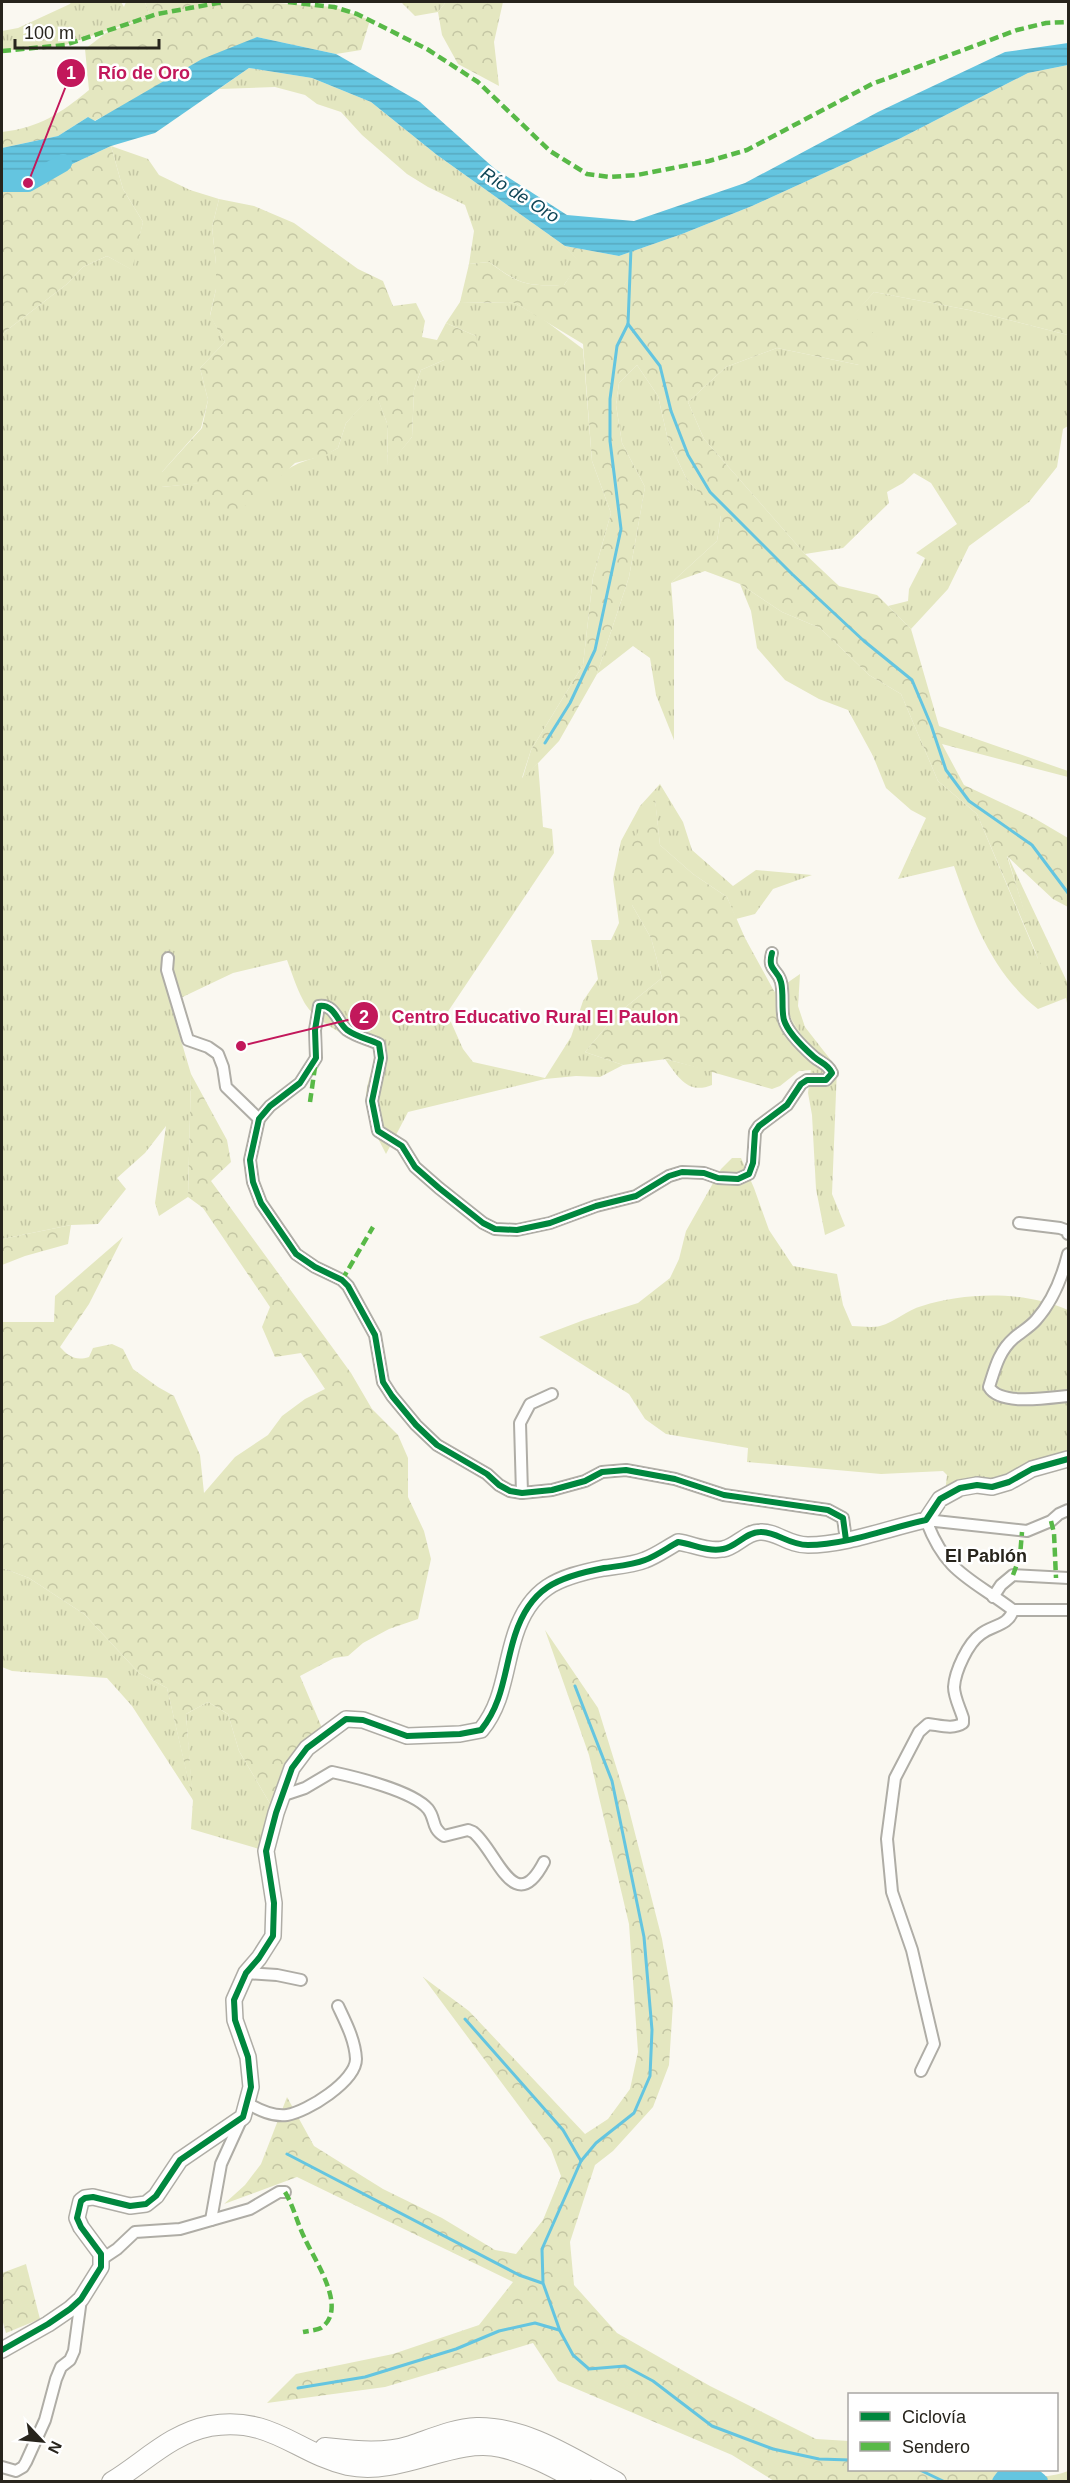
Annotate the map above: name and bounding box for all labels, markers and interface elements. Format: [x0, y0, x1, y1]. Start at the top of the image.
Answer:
scale bar [15, 12, 159, 50]
text: 100 m [24, 23, 74, 43]
callout: Río de Oro [56, 55, 202, 91]
text: 1 [66, 63, 76, 83]
text: Río de Oro [98, 63, 190, 83]
water label: Río de Oro [477, 163, 563, 227]
callout: Centro Educativo Rural El Paulon [349, 998, 690, 1034]
text: 2 [359, 1007, 369, 1027]
text: Centro Educativo Rural El Paulon [391, 1007, 679, 1027]
district label: El Pablón [945, 1546, 1027, 1566]
legend [848, 2393, 1058, 2471]
text: Ciclovía [902, 2407, 967, 2427]
north arrow [12, 2411, 72, 2471]
text: Sendero [902, 2437, 970, 2457]
text: N [45, 2438, 65, 2456]

